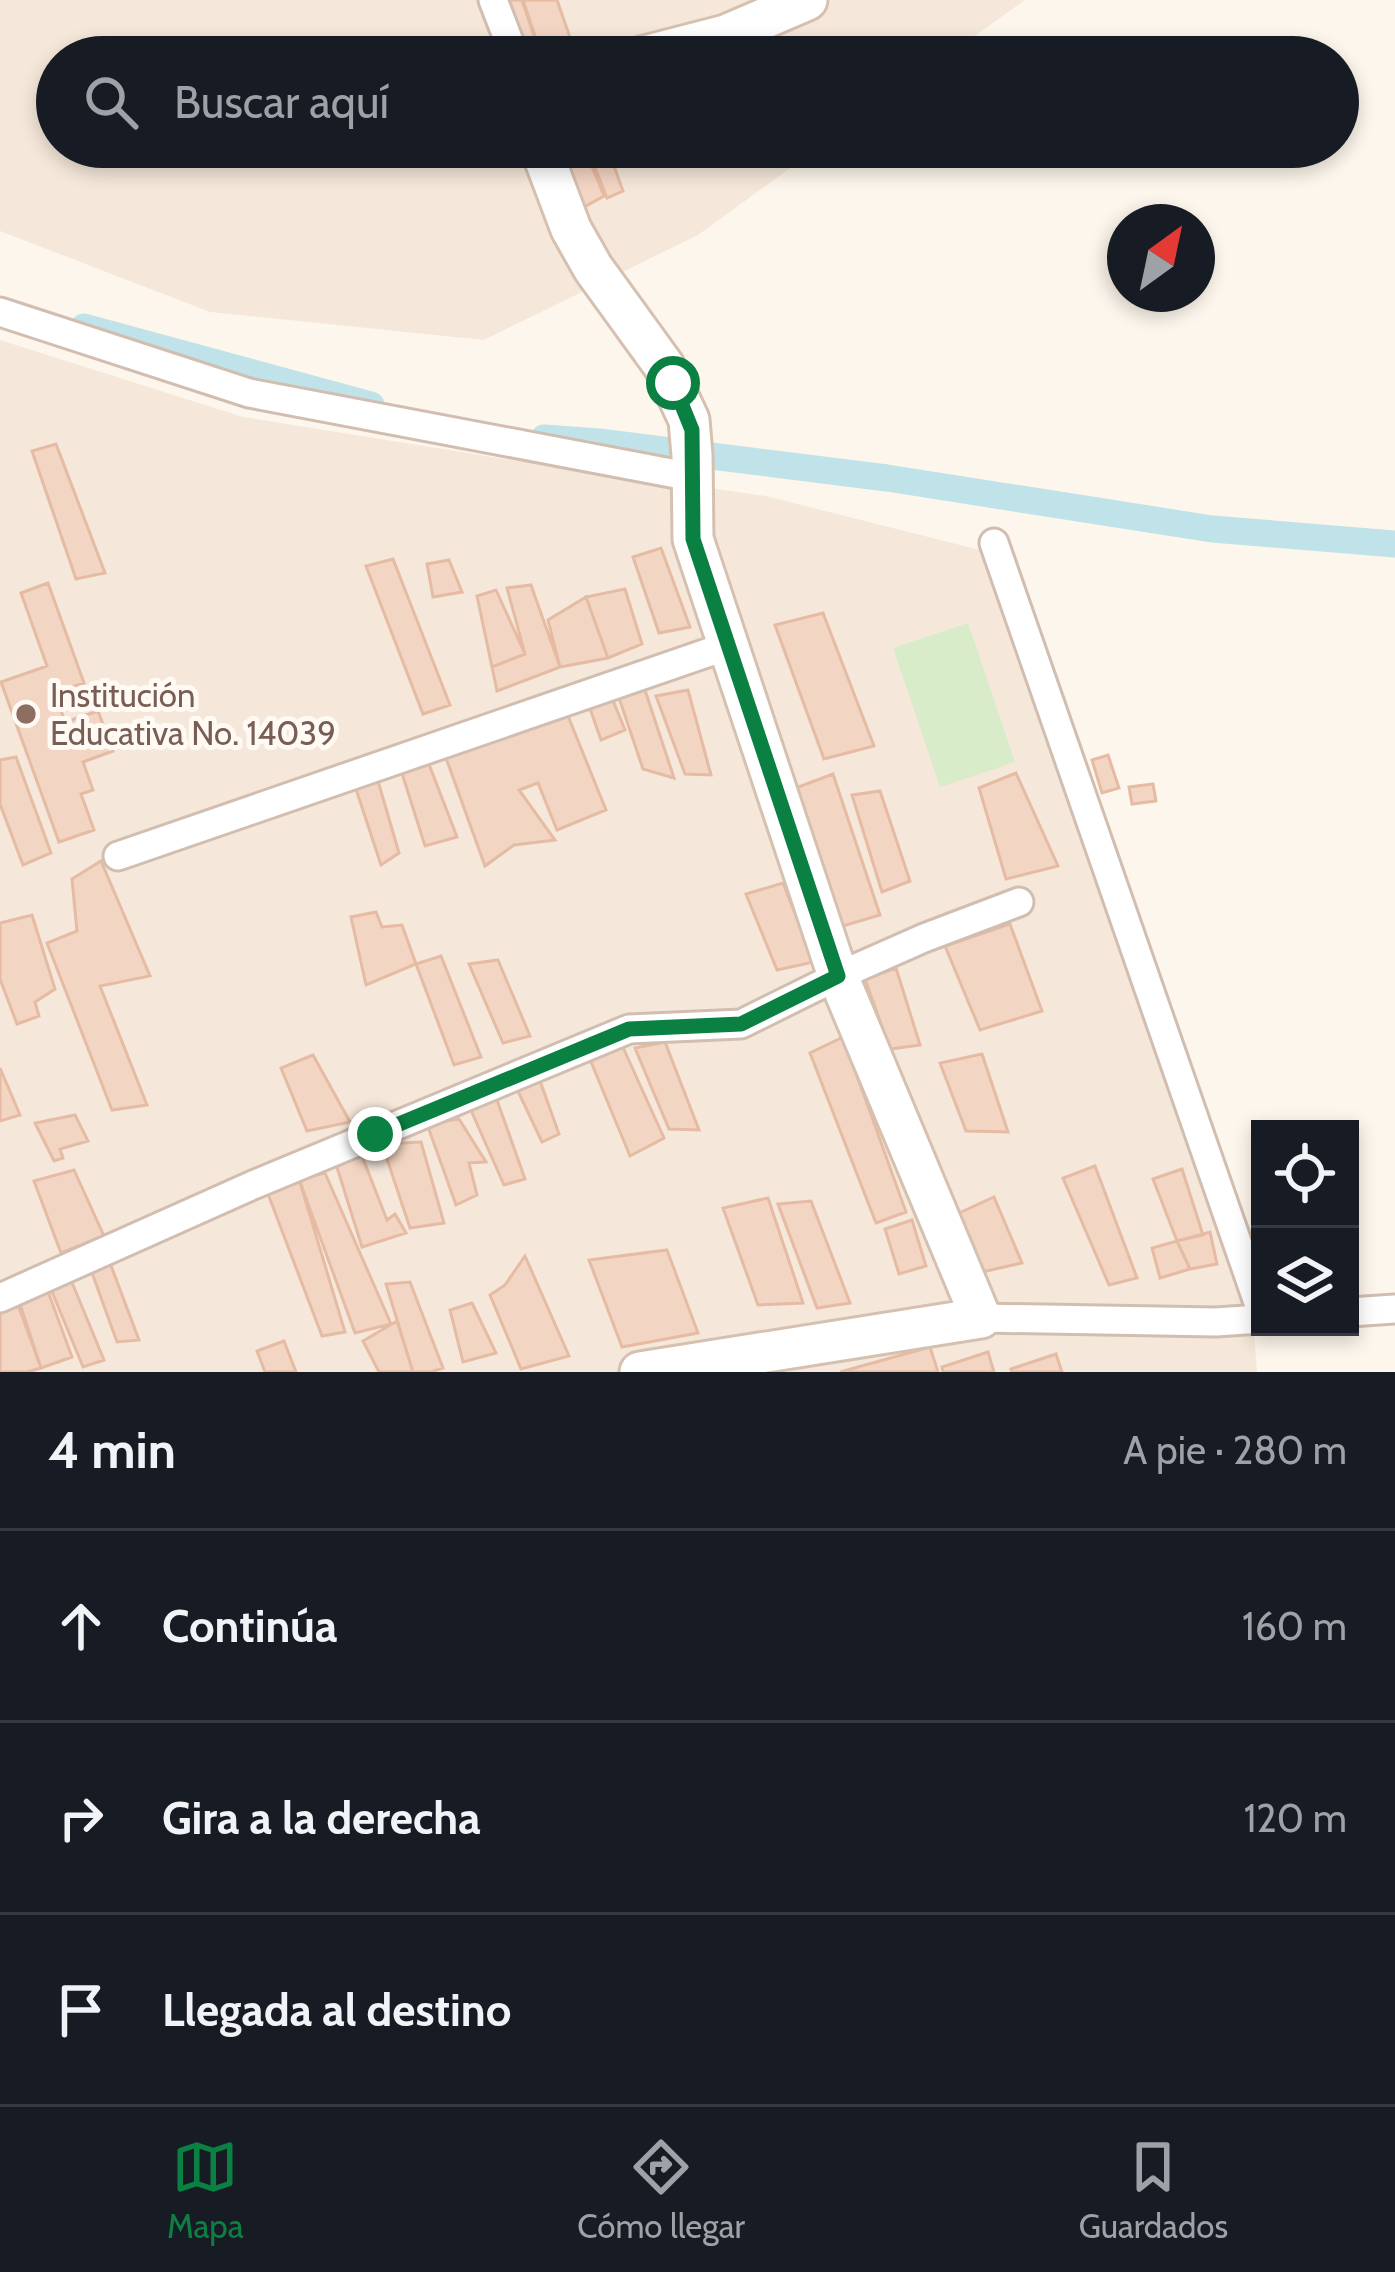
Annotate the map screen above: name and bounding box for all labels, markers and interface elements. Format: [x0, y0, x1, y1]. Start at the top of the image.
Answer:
search box [36, 36, 1359, 168]
icon: search [78, 69, 144, 135]
text: Buscar aquí [174, 75, 389, 129]
north arrow [1107, 204, 1215, 312]
route start [646, 356, 700, 410]
place label: Institución Educativa No. 14039 [50, 675, 336, 753]
marker: Institución Educativa No. 14039 [13, 701, 39, 727]
route end [348, 1107, 402, 1161]
map controls [1251, 1120, 1359, 1336]
button: locate [1251, 1120, 1359, 1228]
button: layers [1251, 1228, 1359, 1336]
text: 4 min [48, 1419, 176, 1481]
text: A pie · 280 m [1123, 1426, 1347, 1474]
icon: ahead [48, 1593, 114, 1659]
text: Continúa [162, 1599, 337, 1653]
text: 160 m [1242, 1602, 1347, 1650]
icon: right [48, 1785, 114, 1851]
text: Gira a la derecha [162, 1791, 481, 1845]
text: 120 m [1244, 1794, 1347, 1842]
icon: arrive [48, 1977, 114, 2043]
text: Llegada al destino [162, 1983, 511, 2037]
tab: Mapa [167, 2134, 244, 2246]
tab: Cómo llegar [577, 2134, 745, 2246]
tab: Guardados [1079, 2134, 1228, 2246]

